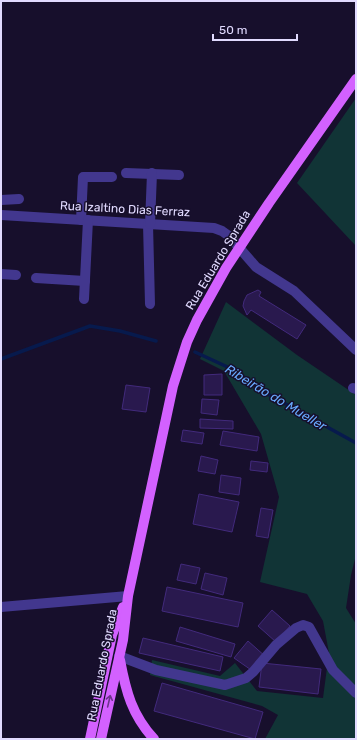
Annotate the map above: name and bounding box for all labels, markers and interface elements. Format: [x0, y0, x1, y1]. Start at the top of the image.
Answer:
scale bar [213, 16, 297, 42]
text: 50 m [219, 23, 247, 37]
street label: Rua Izaltino Dias Ferraz [59, 199, 191, 219]
street label: Rua Eduardo Sprada [183, 208, 253, 312]
water label: Ribeirão do Mueller [222, 361, 330, 434]
street label: Rua Eduardo Sprada [84, 608, 120, 722]
one-way arrow [106, 695, 114, 708]

